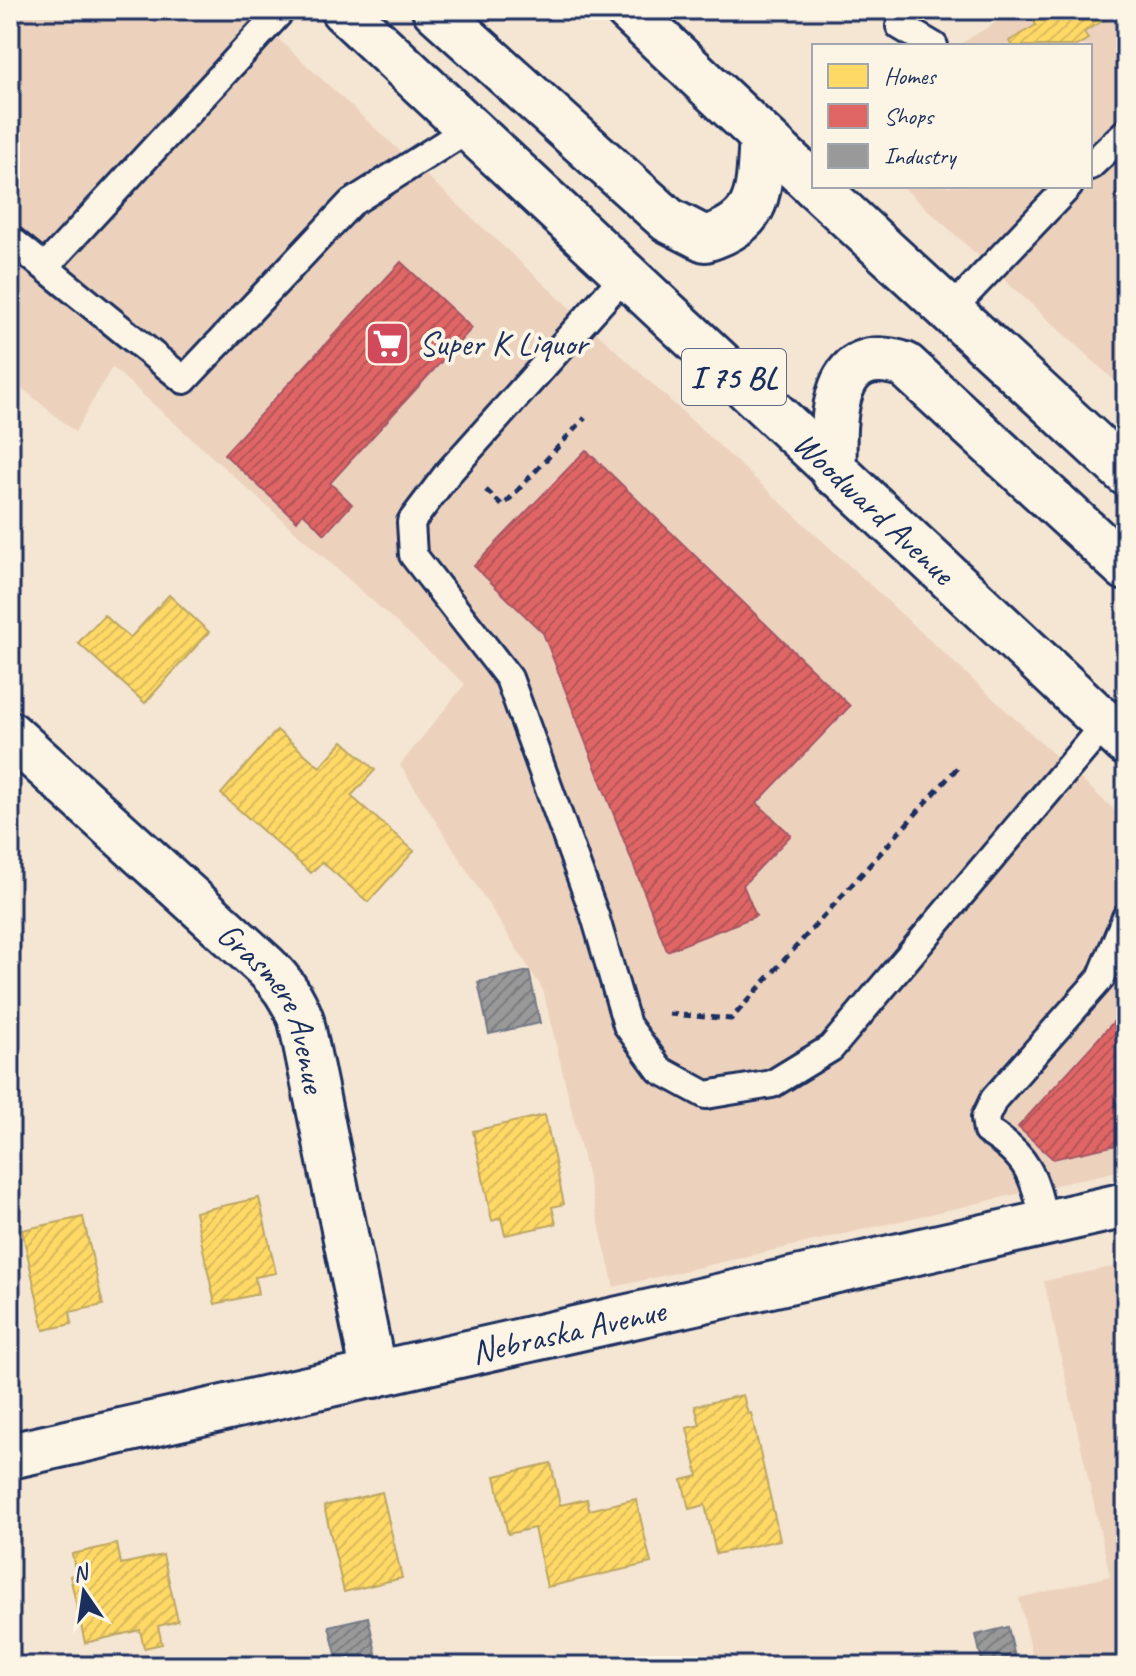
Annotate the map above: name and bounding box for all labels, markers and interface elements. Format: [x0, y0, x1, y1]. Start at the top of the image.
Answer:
legend [812, 44, 1092, 188]
text: Homes [884, 61, 937, 91]
text: Shops [884, 101, 935, 131]
text: Industry [884, 141, 957, 171]
supermarket icon: Super K Liquor [364, 319, 412, 367]
place label: Super K Liquor [419, 322, 591, 365]
road number: I 75 BL [682, 349, 786, 405]
street label: Woodward Avenue [784, 422, 965, 595]
street label: Grasmere Avenue [209, 913, 337, 1098]
street label: Nebraska Avenue [467, 1288, 671, 1374]
north arrow [44, 1552, 124, 1632]
text: N [70, 1558, 93, 1589]

